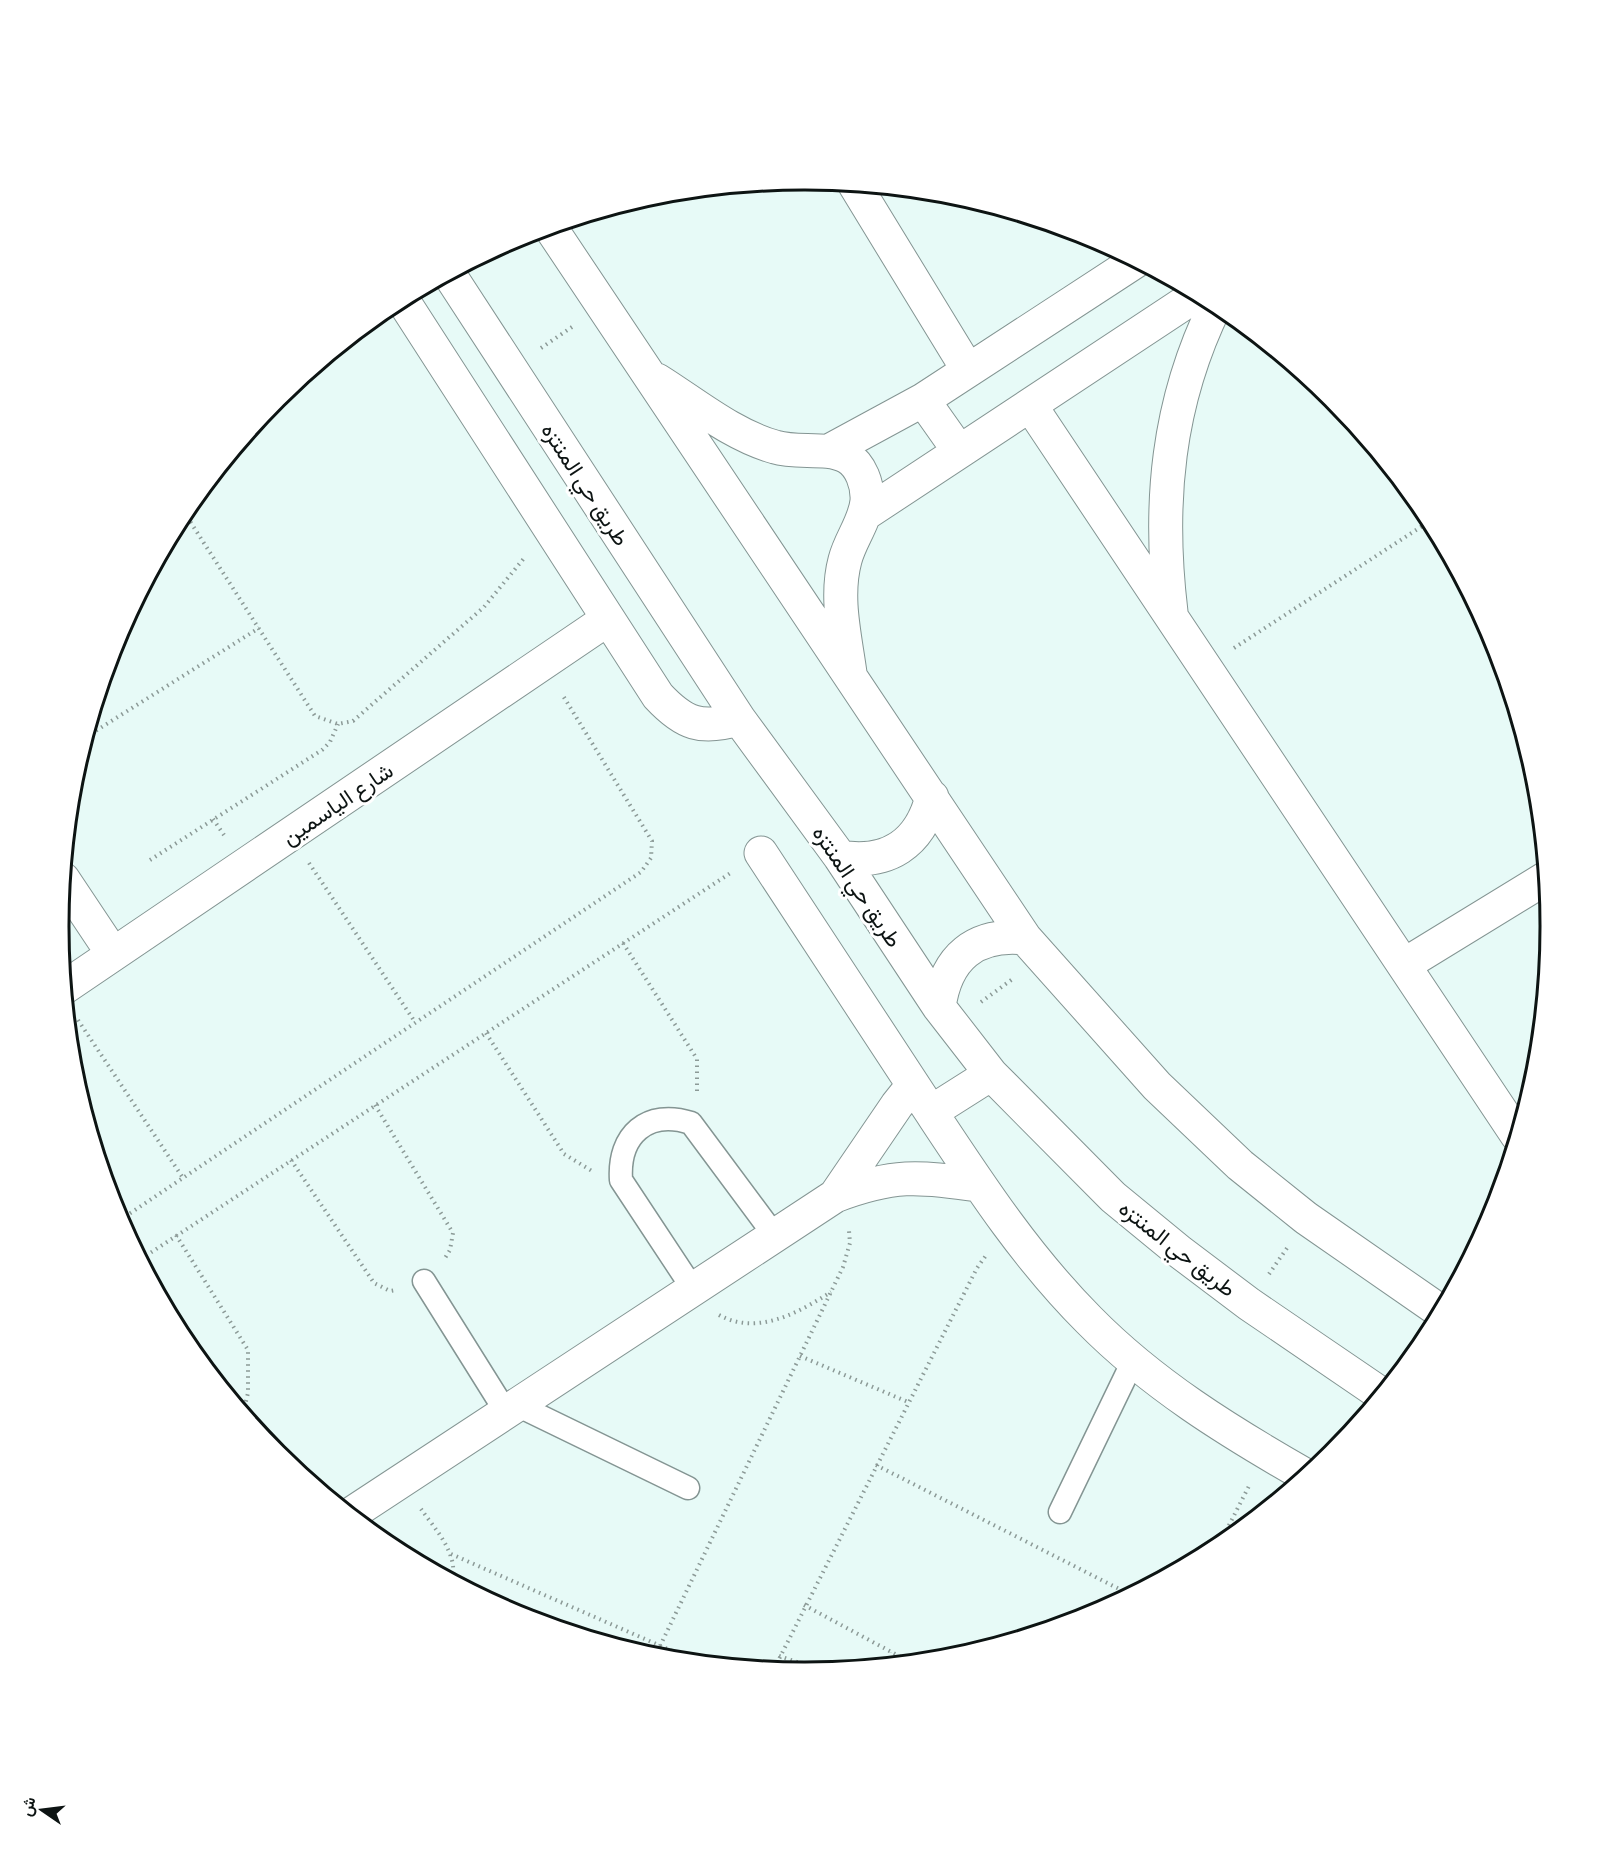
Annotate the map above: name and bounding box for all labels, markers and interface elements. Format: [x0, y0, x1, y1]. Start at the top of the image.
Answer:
street label: طريق حي المنتزه [531, 418, 636, 554]
street label: شارع الياسمين [276, 756, 399, 852]
street label: طريق حي المنتزه [802, 820, 909, 955]
street label: طريق حي المنتزه [1110, 1194, 1242, 1307]
north arrow [12, 1780, 72, 1840]
text: ش [15, 1795, 39, 1818]

